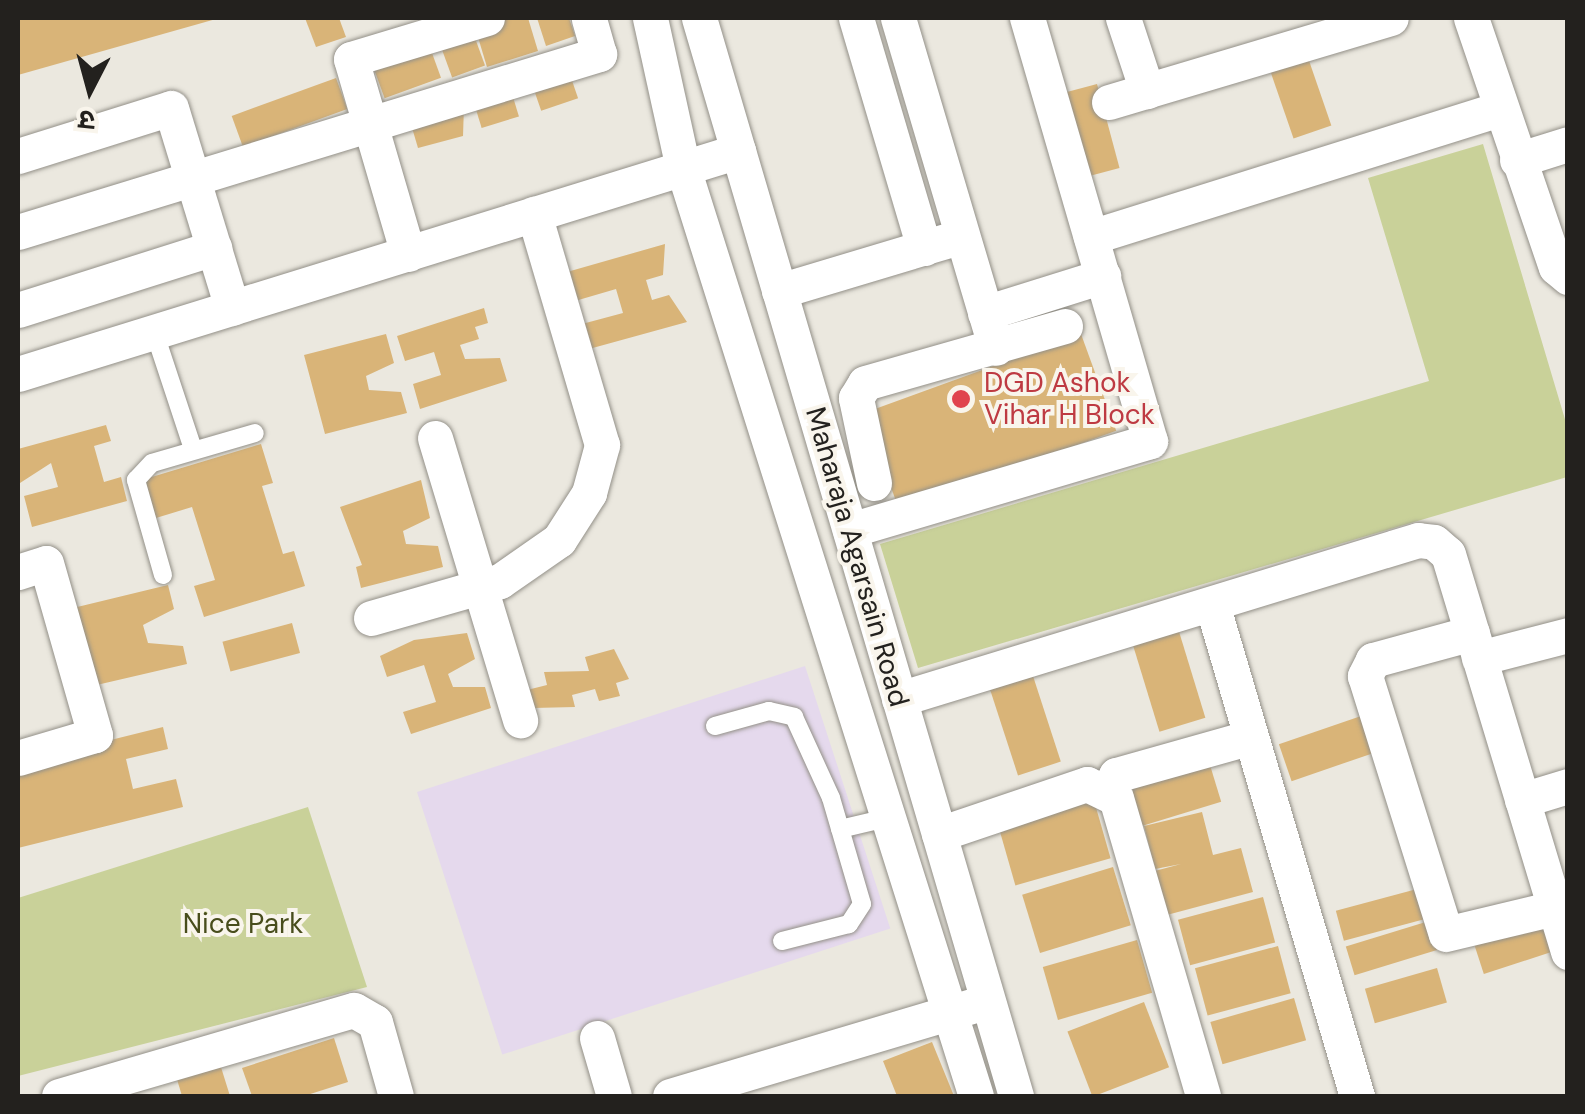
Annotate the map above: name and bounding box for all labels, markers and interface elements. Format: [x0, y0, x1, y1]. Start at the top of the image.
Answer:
north arrow [40, 40, 140, 140]
text: उ [77, 101, 97, 140]
place label: DGD Ashok Vihar H Block [984, 366, 1155, 432]
marker: DGD Ashok Vihar H Block [948, 386, 974, 412]
street label: Maharaja Agarsain Road [798, 404, 916, 710]
park label: Nice Park [183, 907, 303, 941]

